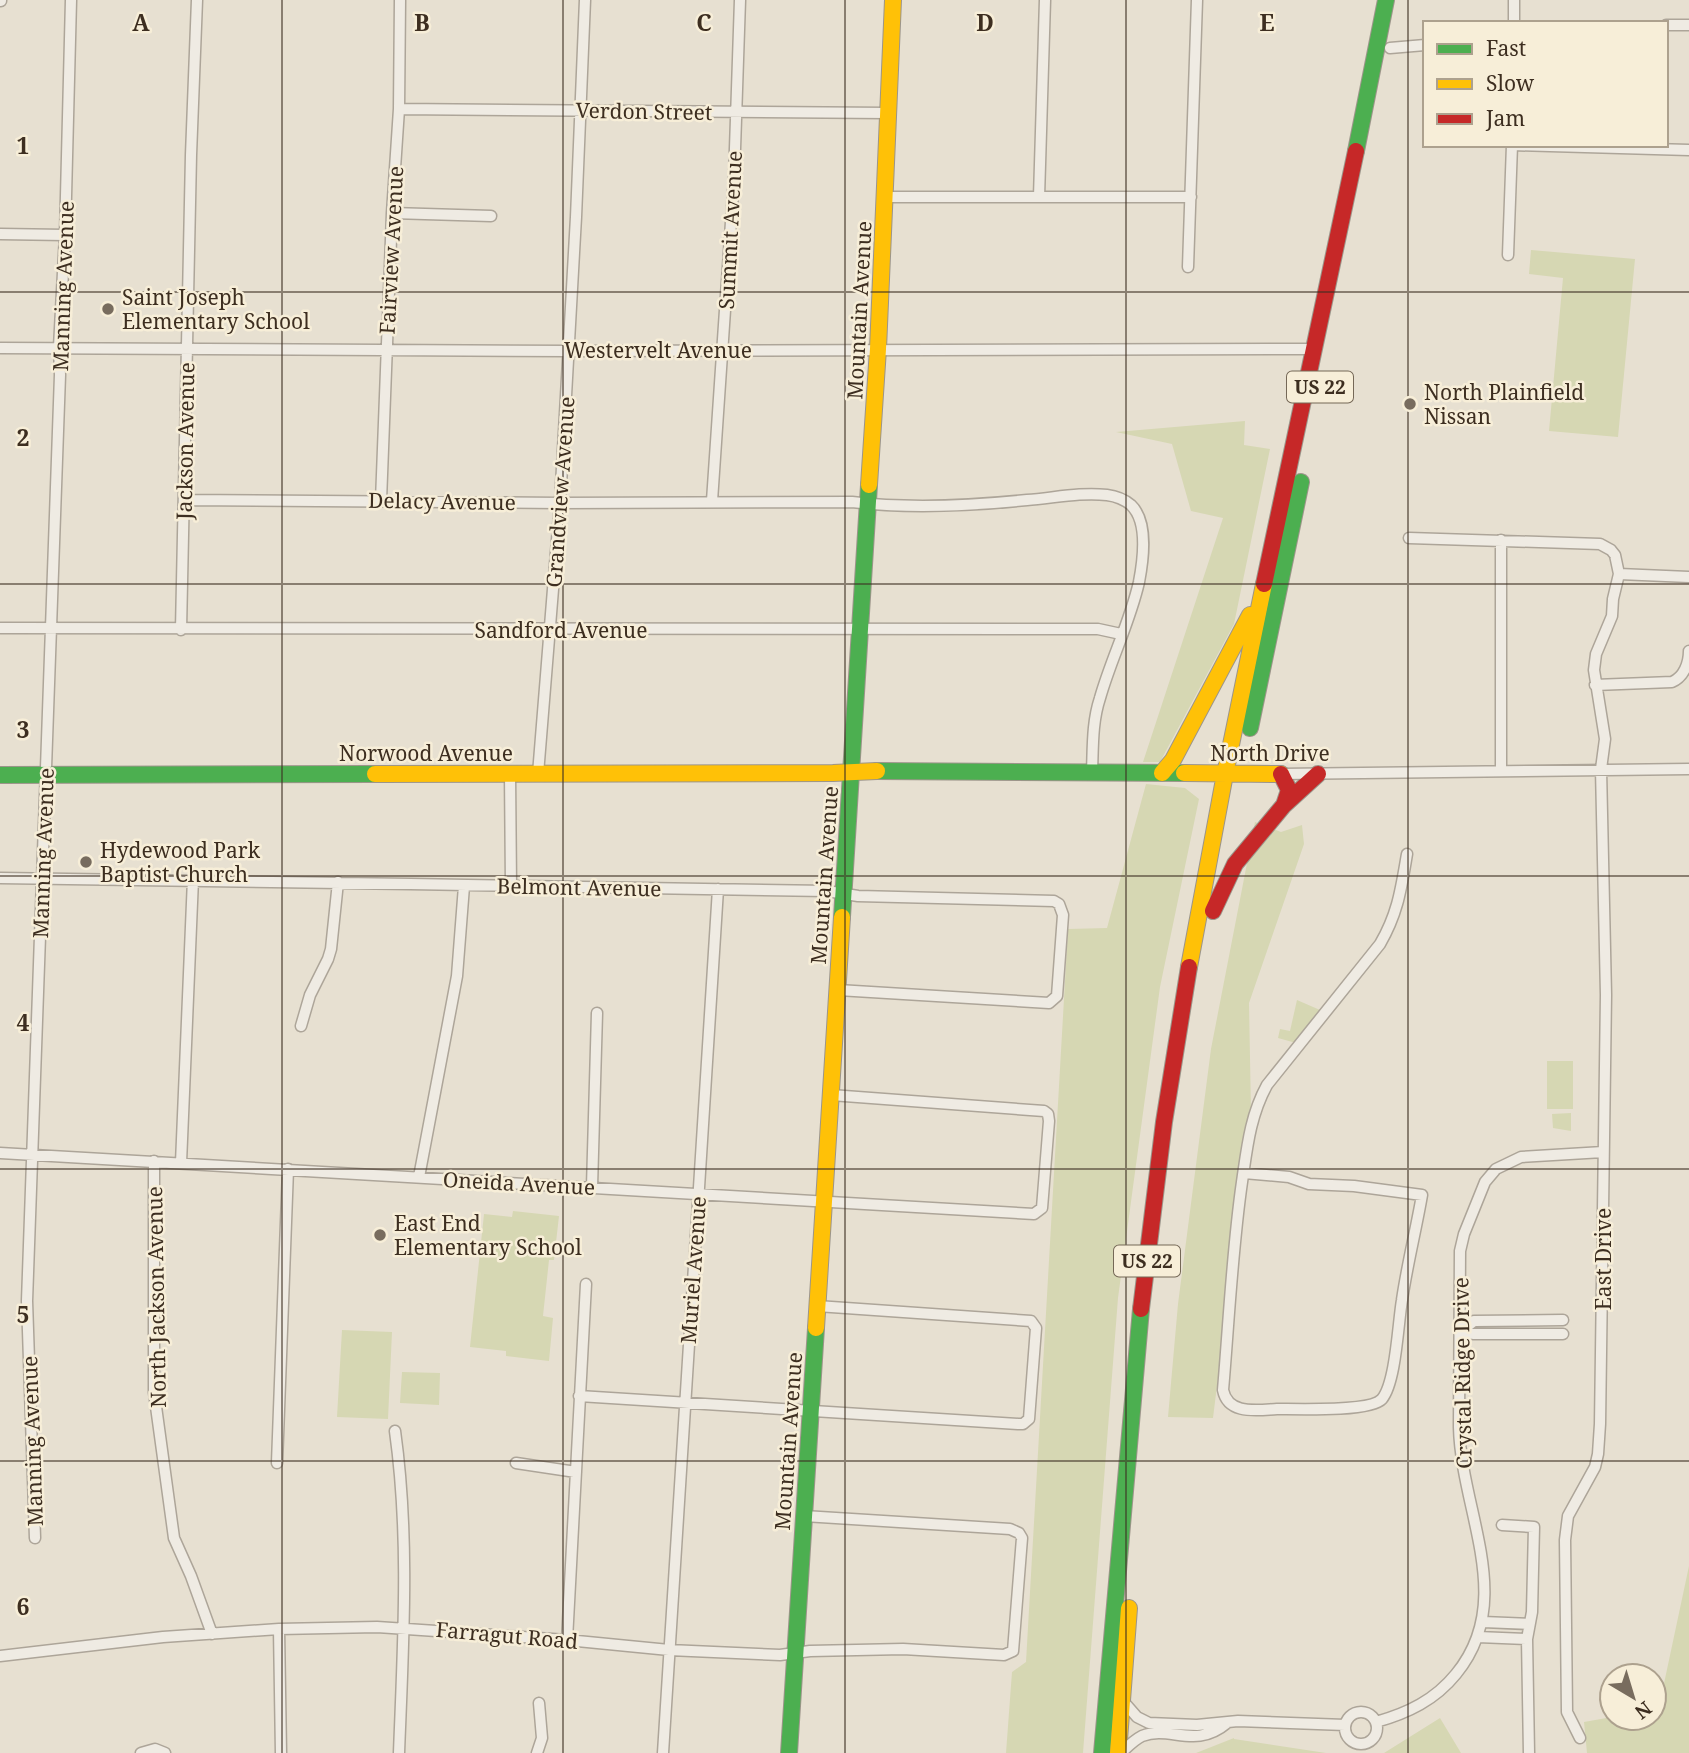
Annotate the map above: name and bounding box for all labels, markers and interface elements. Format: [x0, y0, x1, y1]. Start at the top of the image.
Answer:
text: A [132, 6, 150, 38]
text: B [414, 6, 430, 38]
text: C [696, 6, 712, 38]
text: D [976, 6, 994, 38]
text: E [1259, 6, 1275, 38]
legend [1423, 21, 1668, 147]
text: Fast [1486, 34, 1526, 62]
text: Slow [1486, 69, 1535, 97]
street label: Verdon Street [575, 96, 713, 126]
text: Jam [1485, 104, 1525, 132]
text: 1 [17, 129, 30, 161]
street label: Summit Avenue [712, 150, 748, 310]
street label: Fairview Avenue [373, 165, 409, 335]
street label: Manning Avenue [46, 200, 80, 372]
street label: Mountain Avenue [840, 220, 878, 400]
place label: Saint Joseph Elementary School [122, 283, 310, 335]
marker: Saint Joseph Elementary School [100, 301, 116, 317]
street label: Westervelt Avenue [564, 336, 752, 364]
street label: Jackson Avenue [170, 362, 200, 521]
road number: US 22 [1287, 372, 1353, 402]
place label: North Plainfield Nissan [1424, 378, 1584, 430]
street label: Grandview Avenue [539, 396, 581, 588]
marker: North Plainfield Nissan [1402, 396, 1418, 412]
text: 2 [17, 421, 30, 453]
street label: Delacy Avenue [368, 486, 516, 516]
street label: Sandford Avenue [475, 616, 647, 644]
text: 3 [17, 713, 30, 745]
street label: Norwood Avenue [339, 739, 513, 767]
street label: North Drive [1210, 739, 1330, 767]
street label: Manning Avenue [26, 767, 60, 939]
street label: Mountain Avenue [804, 785, 844, 965]
place label: Hydewood Park Baptist Church [100, 836, 261, 888]
marker: Hydewood Park Baptist Church [78, 854, 94, 870]
street label: Belmont Avenue [496, 872, 662, 902]
text: 4 [17, 1006, 30, 1038]
street label: Oneida Avenue [442, 1165, 596, 1201]
street label: North Jackson Avenue [140, 1186, 172, 1408]
street label: Muriel Avenue [674, 1195, 712, 1345]
street label: East Drive [1589, 1208, 1617, 1310]
place label: East End Elementary School [394, 1209, 582, 1261]
marker: East End Elementary School [372, 1227, 388, 1243]
road number: US 22 [1114, 1246, 1180, 1276]
street label: Crystal Ridge Drive [1446, 1277, 1478, 1469]
text: 5 [17, 1298, 30, 1330]
street label: Mountain Avenue [768, 1351, 808, 1531]
street label: Manning Avenue [15, 1355, 49, 1527]
text: 6 [17, 1590, 30, 1622]
street label: Farragut Road [435, 1615, 579, 1655]
north arrow [1598, 1662, 1668, 1732]
text: N [1630, 1696, 1657, 1725]

